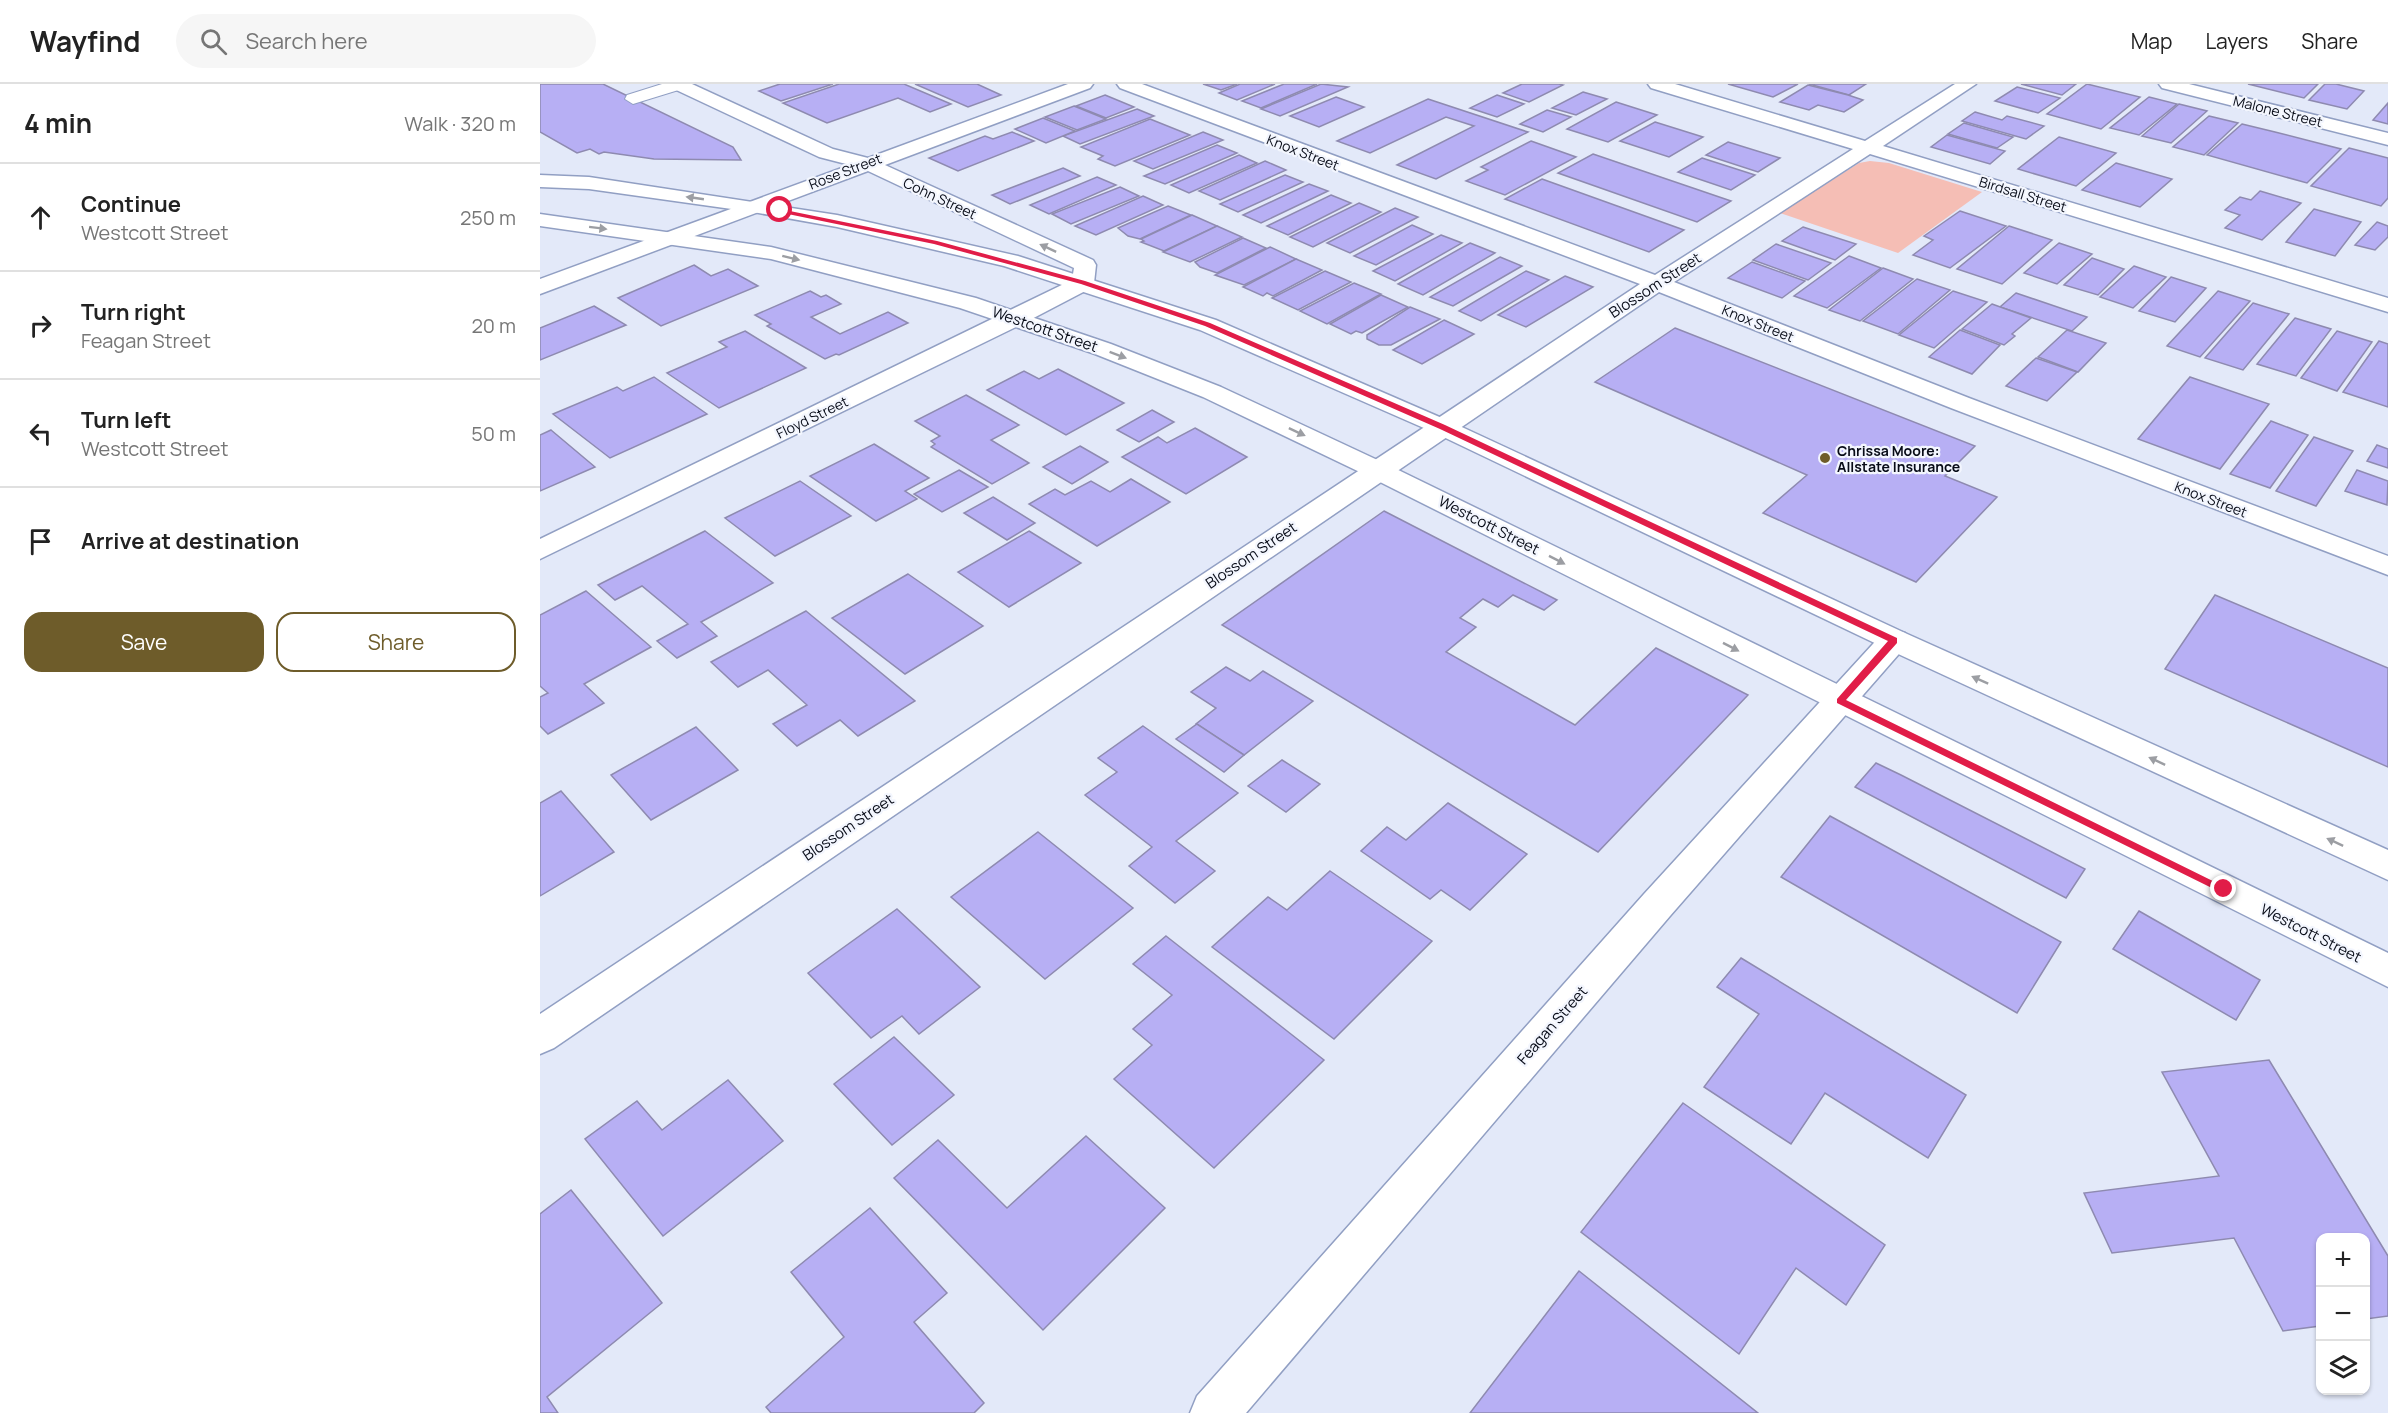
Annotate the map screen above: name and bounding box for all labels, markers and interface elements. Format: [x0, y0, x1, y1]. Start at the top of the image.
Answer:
search box [176, 14, 596, 68]
text: Wayfind [30, 22, 140, 60]
icon: search [197, 25, 230, 58]
text: Search here [245, 26, 368, 56]
text: Map [2131, 27, 2172, 55]
text: Layers [2205, 27, 2268, 55]
text: Share [2301, 27, 2358, 55]
street label: Malone Street [2231, 91, 2325, 131]
text: 4 min [24, 105, 92, 141]
text: Walk · 320 m [404, 110, 516, 137]
street label: Knox Street [1264, 130, 1342, 175]
street label: Rose Street [806, 148, 884, 194]
street label: Birdsall Street [1977, 172, 2069, 216]
street label: Cohn Street [900, 173, 980, 223]
text: Continue [81, 189, 181, 219]
one-way arrow [685, 193, 704, 202]
route start [766, 196, 792, 222]
icon: ahead [24, 201, 57, 234]
text: 250 m [460, 204, 516, 231]
text: Westcott Street [81, 219, 228, 246]
one-way arrow [589, 223, 608, 232]
one-way arrow [1039, 242, 1057, 252]
street label: Blossom Street [1605, 247, 1705, 323]
one-way arrow [781, 253, 800, 263]
text: Turn right [81, 297, 186, 327]
street label: Knox Street [1719, 300, 1797, 346]
street label: Westcott Street [989, 301, 1101, 357]
icon: right [24, 309, 57, 342]
text: 20 m [471, 312, 516, 339]
text: Feagan Street [81, 327, 211, 354]
one-way arrow [1110, 350, 1128, 360]
street label: Floyd Street [773, 391, 851, 443]
text: Turn left [81, 405, 171, 435]
icon: left [24, 417, 57, 450]
text: 50 m [471, 420, 516, 447]
one-way arrow [1289, 428, 1306, 437]
text: Westcott Street [81, 435, 228, 462]
place label: Chrissa Moore: Allstate Insurance [1837, 441, 1960, 476]
marker: Chrissa Moore: Allstate Insurance [1818, 451, 1832, 465]
street label: Knox Street [2172, 477, 2250, 522]
street label: Westcott Street [1435, 491, 1543, 559]
street label: Blossom Street [1201, 517, 1301, 593]
icon: arrive [24, 525, 57, 558]
text: Arrive at destination [81, 526, 299, 556]
one-way arrow [1548, 554, 1566, 564]
button: Save [24, 612, 264, 672]
button: Share [276, 612, 516, 672]
one-way arrow [1723, 642, 1740, 651]
one-way arrow [1971, 675, 1989, 685]
one-way arrow [2148, 756, 2166, 766]
street label: Blossom Street [798, 789, 898, 865]
one-way arrow [2325, 837, 2343, 847]
route end [2210, 875, 2236, 901]
street label: Westcott Street [2257, 899, 2365, 967]
street label: Feagan Street [1512, 981, 1592, 1069]
map controls [2316, 1233, 2370, 1395]
button: + [2316, 1233, 2370, 1287]
button: − [2316, 1287, 2370, 1341]
button: layers [2316, 1341, 2370, 1395]

